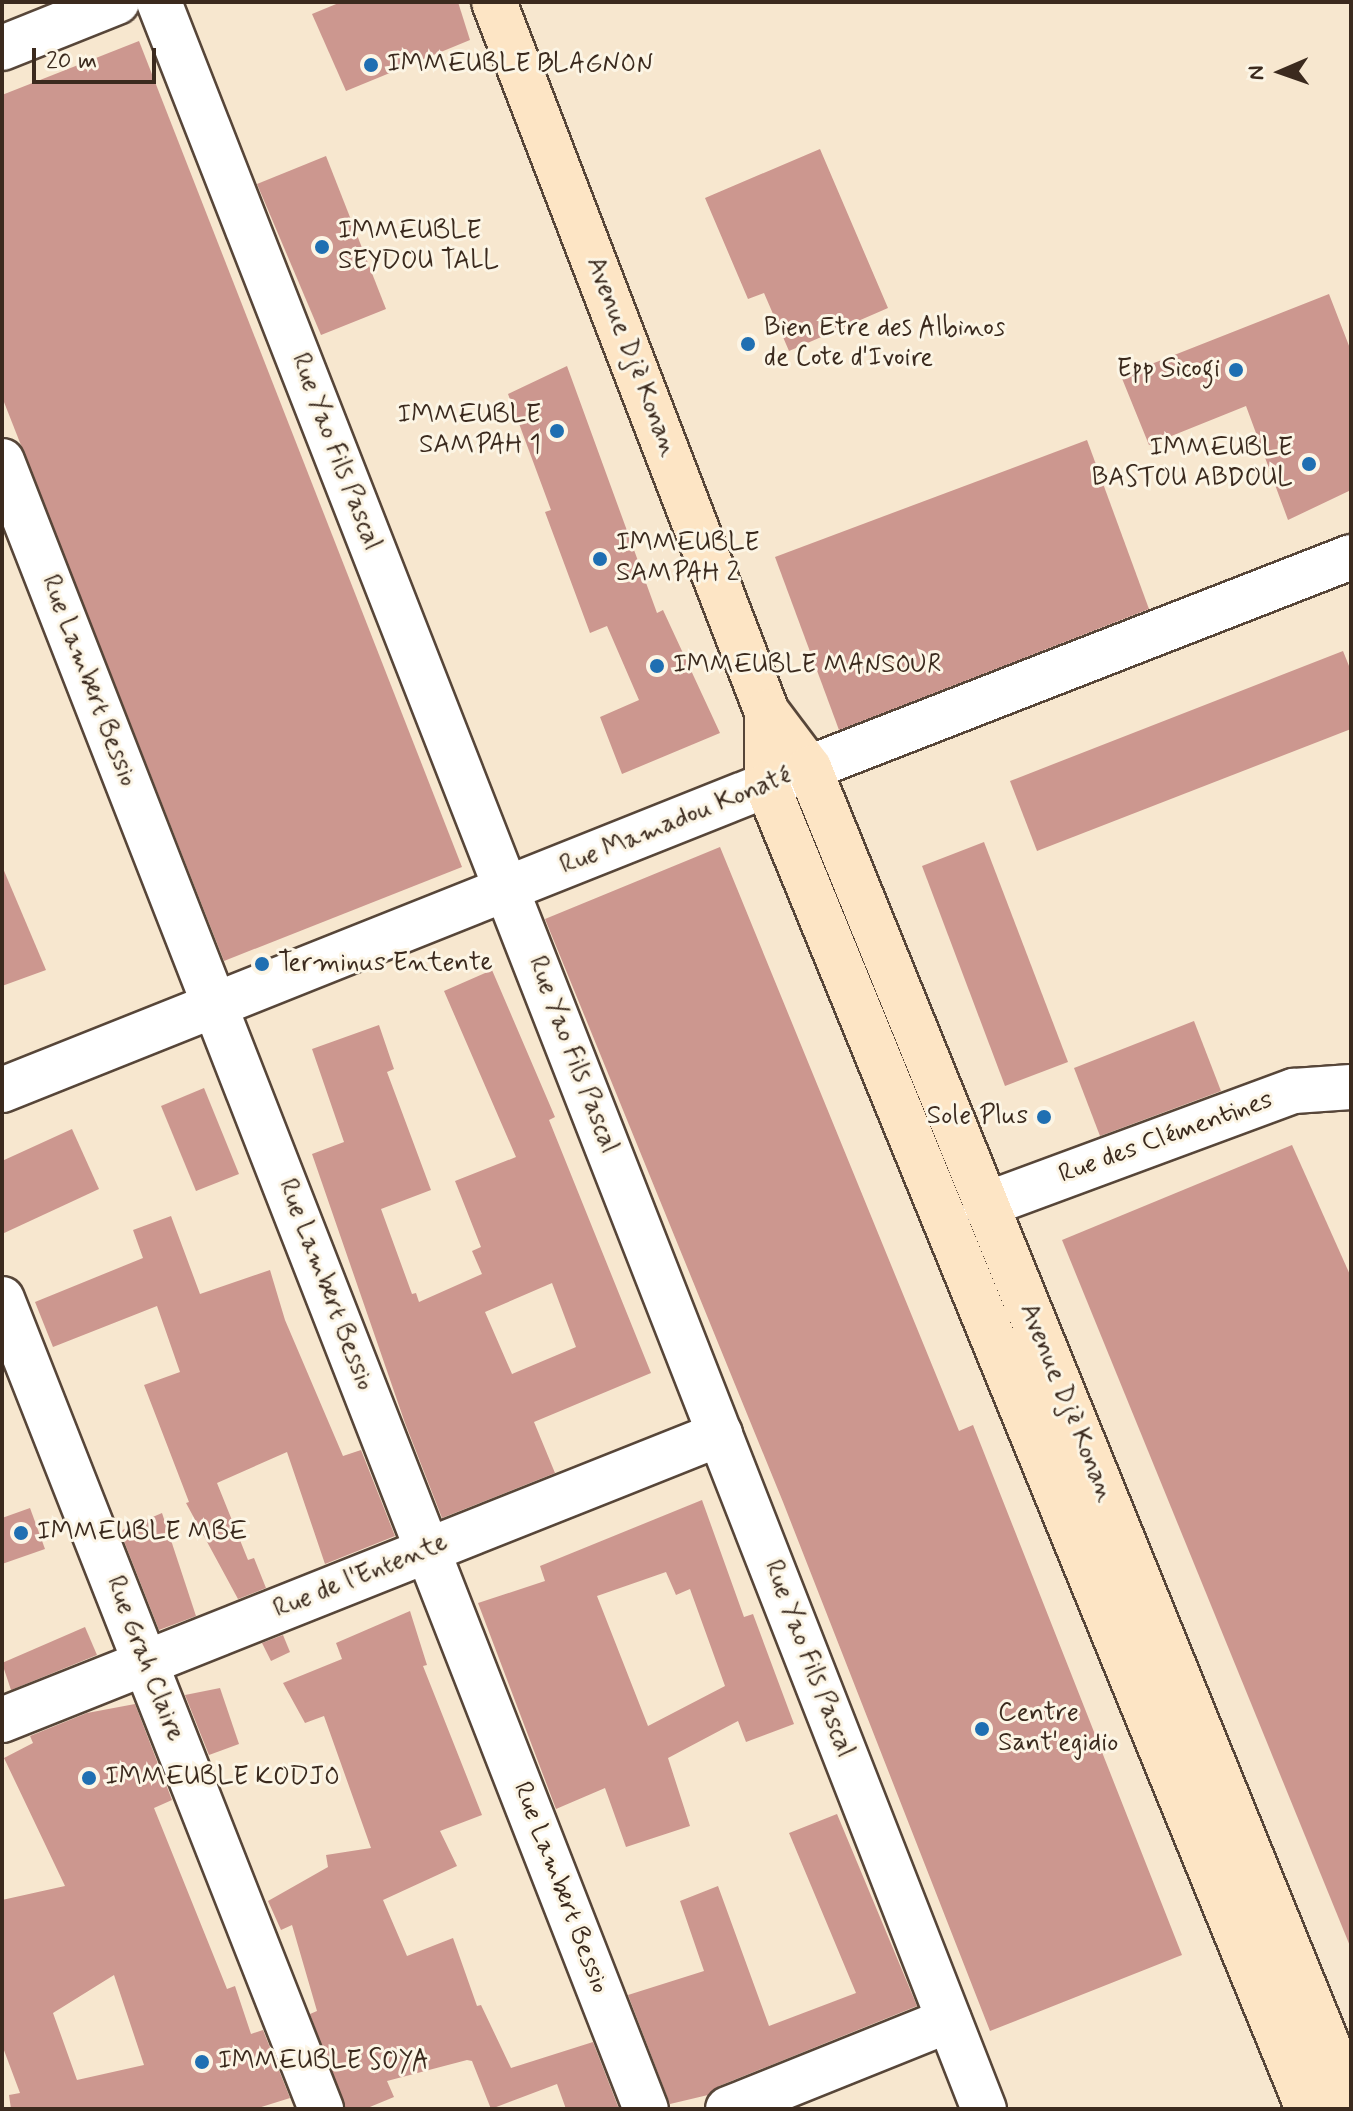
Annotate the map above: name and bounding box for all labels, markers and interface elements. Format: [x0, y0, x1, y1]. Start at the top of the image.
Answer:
scale bar [36, 32, 160, 82]
north arrow [1241, 32, 1321, 112]
text: 20 m [46, 46, 97, 77]
place label: IMMEUBLE BLAGNON [387, 49, 655, 81]
marker: IMMEUBLE BLAGNON [362, 56, 380, 74]
text: N [1243, 65, 1271, 81]
place label: IMMEUBLE SEYDOU TALL [338, 216, 499, 278]
marker: IMMEUBLE SEYDOU TALL [313, 238, 331, 256]
street label: Avenue Djè Konan [579, 253, 683, 461]
place label: Bien Etre des Albinos de Cote d'Ivoire [764, 313, 1009, 374]
marker: Bien Etre des Albinos de Cote d'Ivoire [739, 335, 757, 353]
street label: Rue Yao Fils Pascal [284, 350, 386, 554]
place label: Epp Sicogi [1114, 354, 1220, 386]
marker: Epp Sicogi [1227, 361, 1245, 379]
place label: IMMEUBLE SAMPAH 1 [398, 400, 541, 462]
marker: IMMEUBLE SAMPAH 1 [548, 422, 566, 440]
place label: IMMEUBLE BASTOU ABDOUL [1092, 433, 1293, 494]
marker: IMMEUBLE BASTOU ABDOUL [1300, 455, 1318, 473]
place label: IMMEUBLE SAMPAH 2 [616, 528, 759, 590]
marker: IMMEUBLE SAMPAH 2 [591, 550, 609, 568]
street label: Rue Lambert Bessio [34, 573, 142, 789]
place label: IMMEUBLE MANSOUR [673, 650, 944, 682]
marker: IMMEUBLE MANSOUR [648, 657, 666, 675]
street label: Rue Mamadou Konaté [559, 762, 793, 882]
place label: Terminus Entente [278, 948, 489, 980]
street label: Rue Yao Fils Pascal [521, 953, 623, 1157]
marker: Terminus Entente [253, 955, 271, 973]
street label: Rue des Clémentines [1054, 1084, 1278, 1192]
place label: Sole Plus [932, 1101, 1028, 1133]
marker: Sole Plus [1035, 1108, 1053, 1126]
street label: Rue Lambert Bessio [271, 1177, 379, 1393]
street label: Avenue Djè Konan [1012, 1299, 1120, 1507]
place label: IMMEUBLE MBE [37, 1517, 241, 1549]
marker: IMMEUBLE MBE [12, 1524, 30, 1542]
street label: Rue de l'Entente [269, 1528, 453, 1626]
street label: Rue Yao Fils Pascal [757, 1557, 859, 1761]
street label: Rue Grah Claire [98, 1573, 190, 1745]
place label: Centre Sant'egidio [998, 1698, 1118, 1760]
marker: Centre Sant'egidio [973, 1720, 991, 1738]
place label: IMMEUBLE KODJO [105, 1762, 339, 1794]
marker: IMMEUBLE KODJO [80, 1769, 98, 1787]
street label: Rue Lambert Bessio [506, 1780, 614, 1996]
place label: IMMEUBLE SOYA [218, 2046, 430, 2078]
marker: IMMEUBLE SOYA [193, 2053, 211, 2071]

